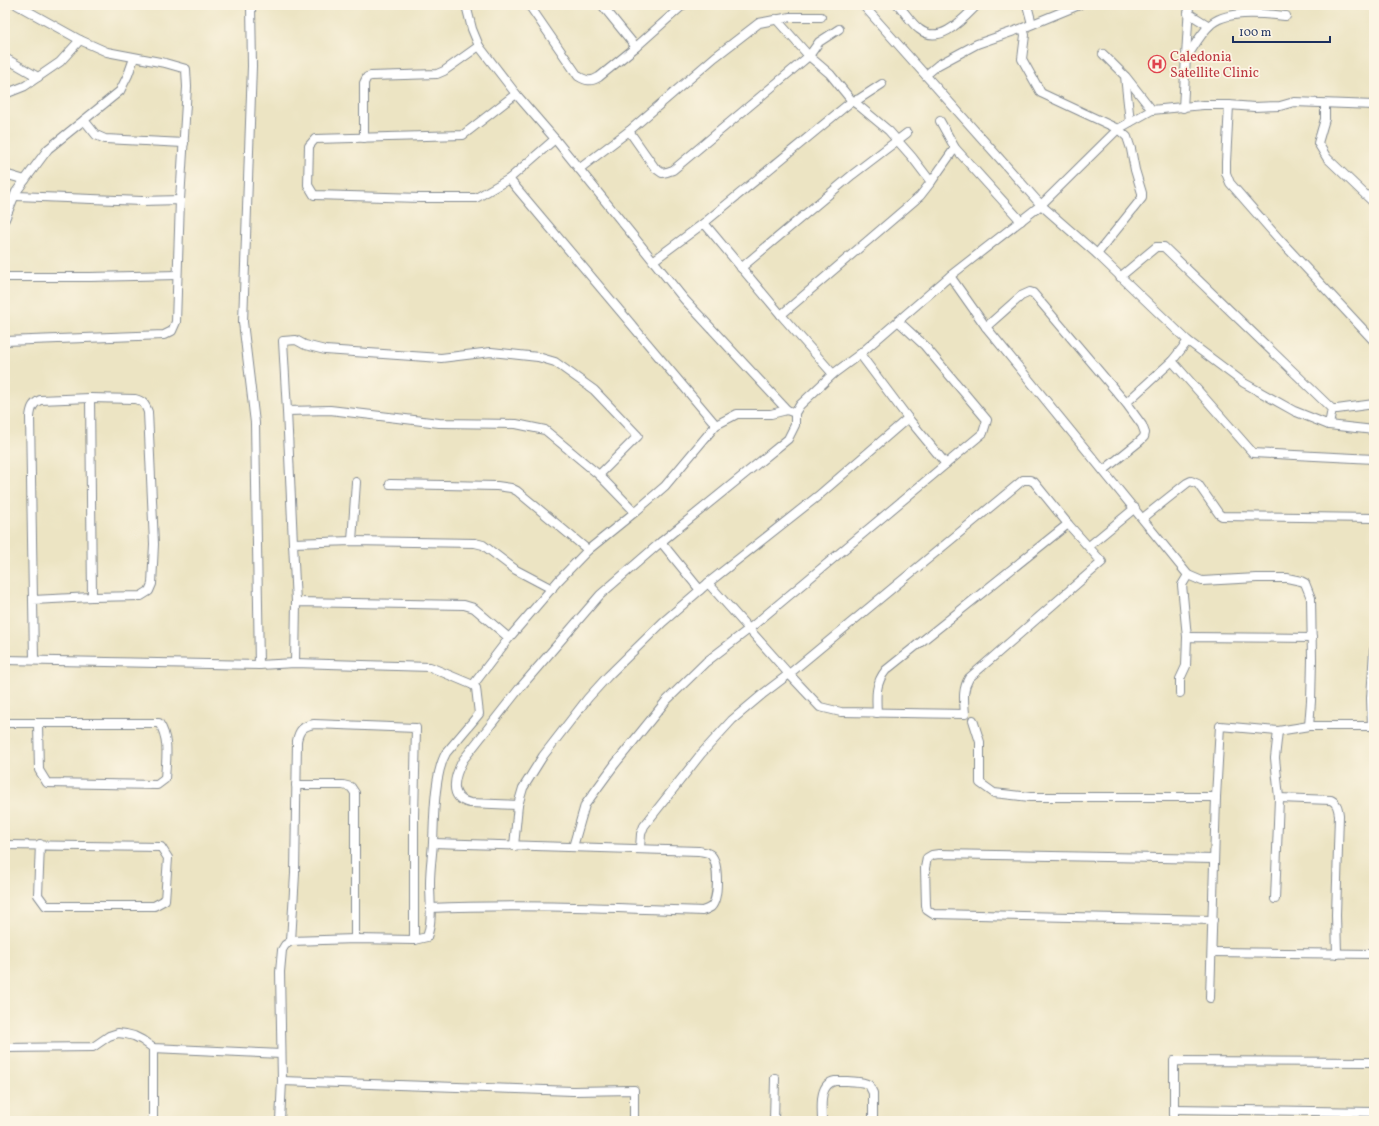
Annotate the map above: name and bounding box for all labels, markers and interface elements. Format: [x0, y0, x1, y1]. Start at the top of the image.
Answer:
scale bar [1233, 18, 1330, 44]
text: 100 m [1239, 25, 1272, 41]
place label: Caledonia Satellite Clinic [1170, 48, 1259, 83]
hospital icon: Caledonia Satellite Clinic [1147, 54, 1167, 74]

